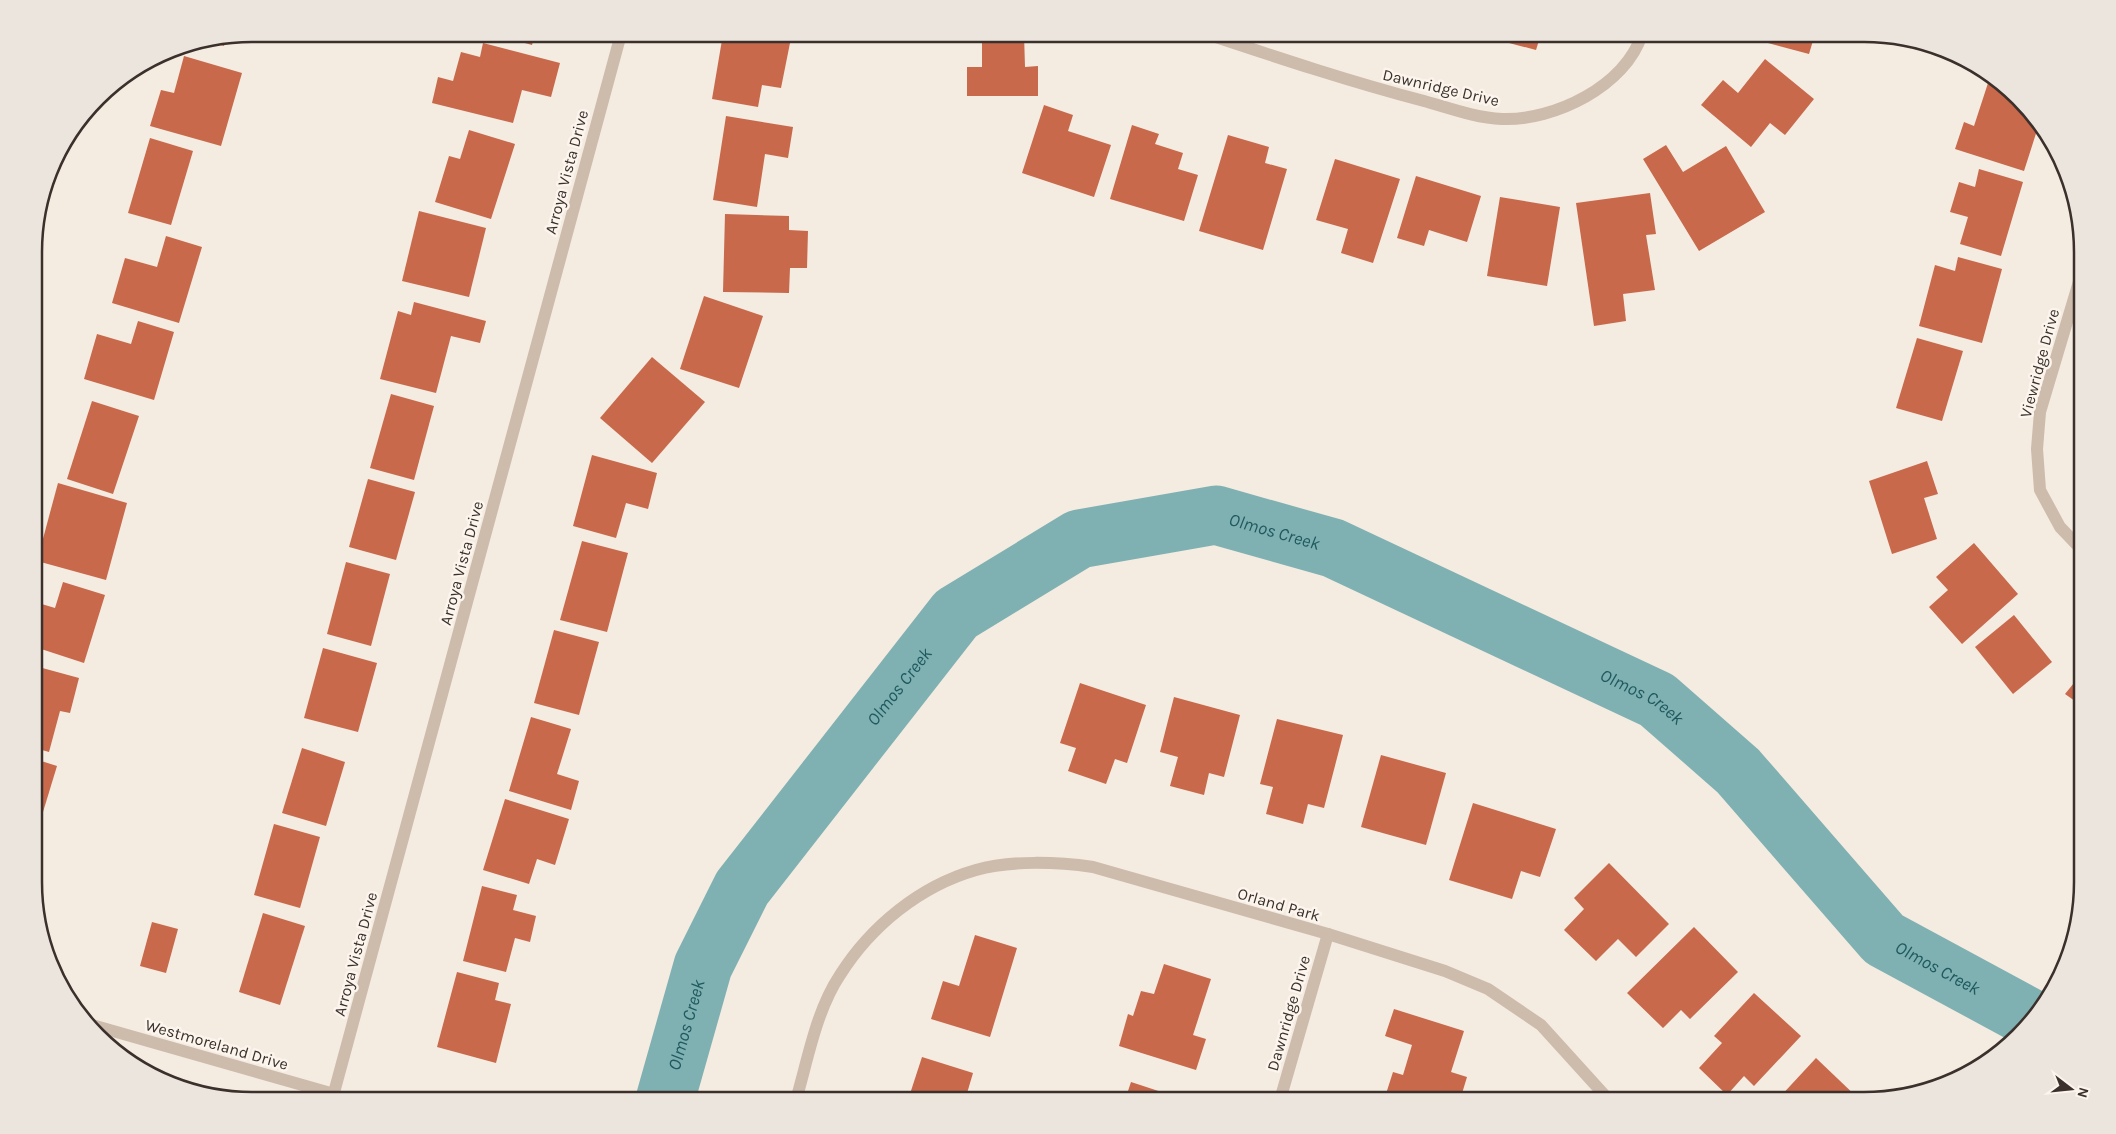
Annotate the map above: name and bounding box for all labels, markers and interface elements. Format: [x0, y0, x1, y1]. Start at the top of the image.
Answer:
street label: Dawnridge Drive [1381, 65, 1501, 110]
street label: Arroya Vista Drive [541, 108, 592, 236]
street label: Viewridge Drive [2016, 307, 2063, 420]
street label: Arroya Vista Drive [436, 499, 487, 627]
water label: Olmos Creek [1227, 508, 1323, 555]
water label: Olmos Creek [862, 642, 937, 730]
water label: Olmos Creek [1597, 664, 1689, 730]
street label: Orland Park [1235, 884, 1322, 925]
street label: Arroya Vista Drive [330, 890, 381, 1018]
water label: Olmos Creek [1891, 936, 1985, 1000]
street label: Dawnridge Drive [1263, 953, 1314, 1073]
water label: Olmos Creek [663, 976, 710, 1073]
street label: Westmoreland Drive [143, 1015, 290, 1074]
north arrow [2046, 1064, 2096, 1114]
text: N [2073, 1085, 2093, 1100]

